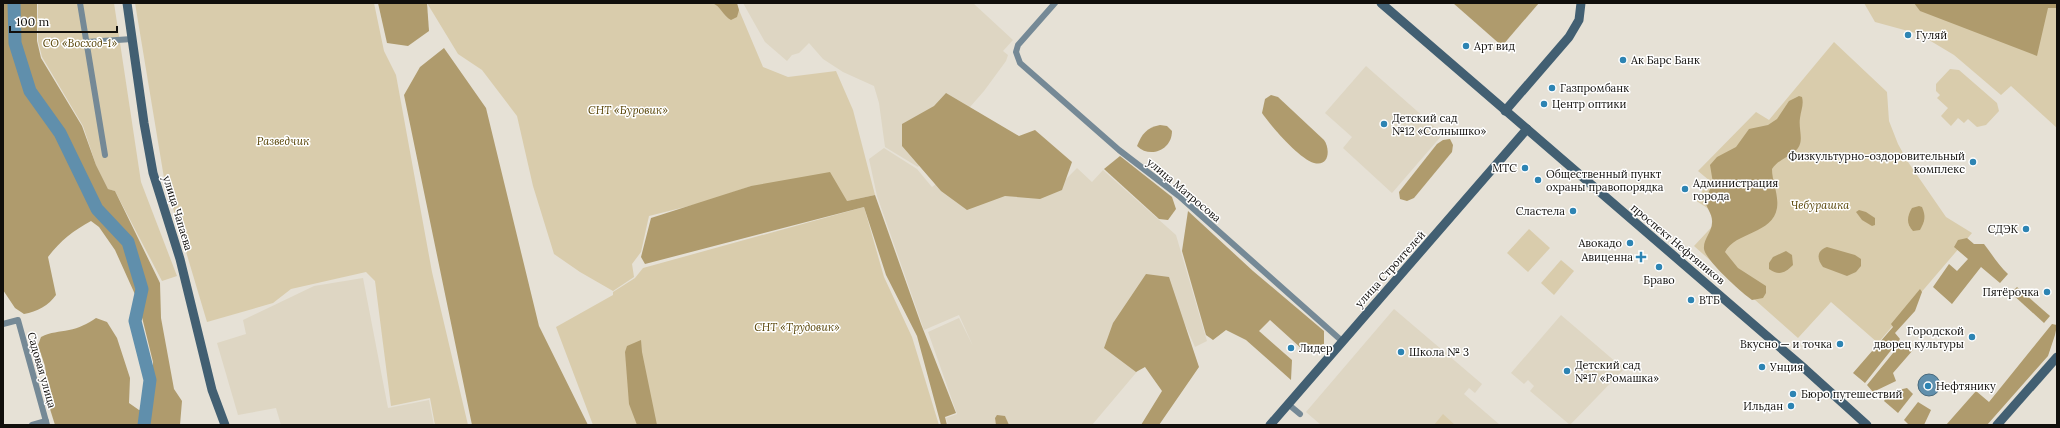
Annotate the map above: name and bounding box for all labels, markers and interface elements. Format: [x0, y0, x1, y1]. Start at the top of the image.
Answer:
scale bar [10, 8, 117, 34]
text: 100 m [16, 14, 49, 29]
place label: Гуляй [1916, 28, 1947, 42]
marker: Гуляй [1903, 30, 1913, 40]
park label: СО «Восход-1» [43, 36, 117, 50]
place label: Арт вид [1473, 39, 1515, 53]
marker: Арт вид [1461, 41, 1471, 51]
place label: Ак Барс Банк [1630, 53, 1700, 67]
marker: Ак Барс Банк [1618, 55, 1628, 65]
place label: Газпромбанк [1560, 81, 1629, 95]
marker: Газпромбанк [1547, 83, 1557, 93]
place label: Центр оптики [1552, 97, 1626, 111]
marker: Центр оптики [1539, 99, 1549, 109]
park label: СНТ «Буровик» [588, 103, 668, 117]
place label: Детский сад №12 «Солнышко» [1392, 111, 1486, 138]
marker: Детский сад №12 «Солнышко» [1379, 119, 1389, 129]
park label: Разведчик [257, 134, 310, 148]
place label: Физкультурно-оздоровительный комплекс [1788, 149, 1965, 176]
street label: улица Матросова [1144, 155, 1224, 225]
marker: Физкультурно-оздоровительный комплекс [1968, 157, 1978, 167]
place label: МТС [1492, 161, 1517, 175]
marker: МТС [1520, 163, 1530, 173]
place label: Общественный пункт охраны правопорядка [1546, 167, 1664, 194]
street label: улица Чапаева [160, 174, 196, 252]
marker: Общественный пункт охраны правопорядка [1533, 175, 1543, 185]
place label: Администрация города [1692, 176, 1778, 203]
marker: Администрация города [1680, 184, 1690, 194]
park label: Чебурашка [1791, 198, 1850, 212]
street label: проспект Нефтяников [1628, 201, 1728, 288]
place label: Сластела [1516, 204, 1565, 218]
marker: Сластела [1568, 206, 1578, 216]
place label: СДЭК [1988, 222, 2018, 236]
marker: СДЭК [2021, 224, 2031, 234]
street label: улица Строителей [1352, 228, 1428, 310]
place label: Авокадо [1577, 236, 1622, 250]
marker: Авокадо [1625, 238, 1635, 248]
place label: Авиценна [1580, 250, 1633, 264]
marker: Авиценна [1636, 252, 1646, 262]
marker: Браво [1654, 262, 1664, 272]
place label: Браво [1643, 273, 1675, 287]
place label: Пятёрочка [1983, 285, 2039, 299]
marker: Пятёрочка [2042, 287, 2052, 297]
place label: ВТБ [1699, 293, 1720, 307]
marker: ВТБ [1686, 295, 1696, 305]
park label: СНТ «Трудовик» [754, 320, 840, 334]
place label: Городской дворец культуры [1873, 324, 1964, 351]
street label: Садовая улица [24, 330, 60, 410]
marker: Городской дворец культуры [1967, 332, 1977, 342]
place label: Вкусно — и точка [1740, 337, 1832, 351]
marker: Вкусно — и точка [1835, 339, 1845, 349]
place label: Лидер [1299, 341, 1333, 355]
marker: Лидер [1286, 343, 1296, 353]
place label: Школа № 3 [1409, 345, 1469, 359]
marker: Школа № 3 [1396, 347, 1406, 357]
place label: Детский сад №17 «Ромашка» [1575, 358, 1659, 385]
place label: Унция [1769, 360, 1803, 374]
marker: Унция [1757, 362, 1767, 372]
marker: Детский сад №17 «Ромашка» [1562, 366, 1572, 376]
place label: Нефтянику [1936, 379, 1996, 393]
marker: Нефтянику [1923, 381, 1933, 391]
place label: Бюро путешествий [1801, 387, 1903, 401]
marker: Бюро путешествий [1788, 389, 1798, 399]
place label: Ильдан [1743, 399, 1783, 413]
marker: Ильдан [1786, 401, 1796, 411]

